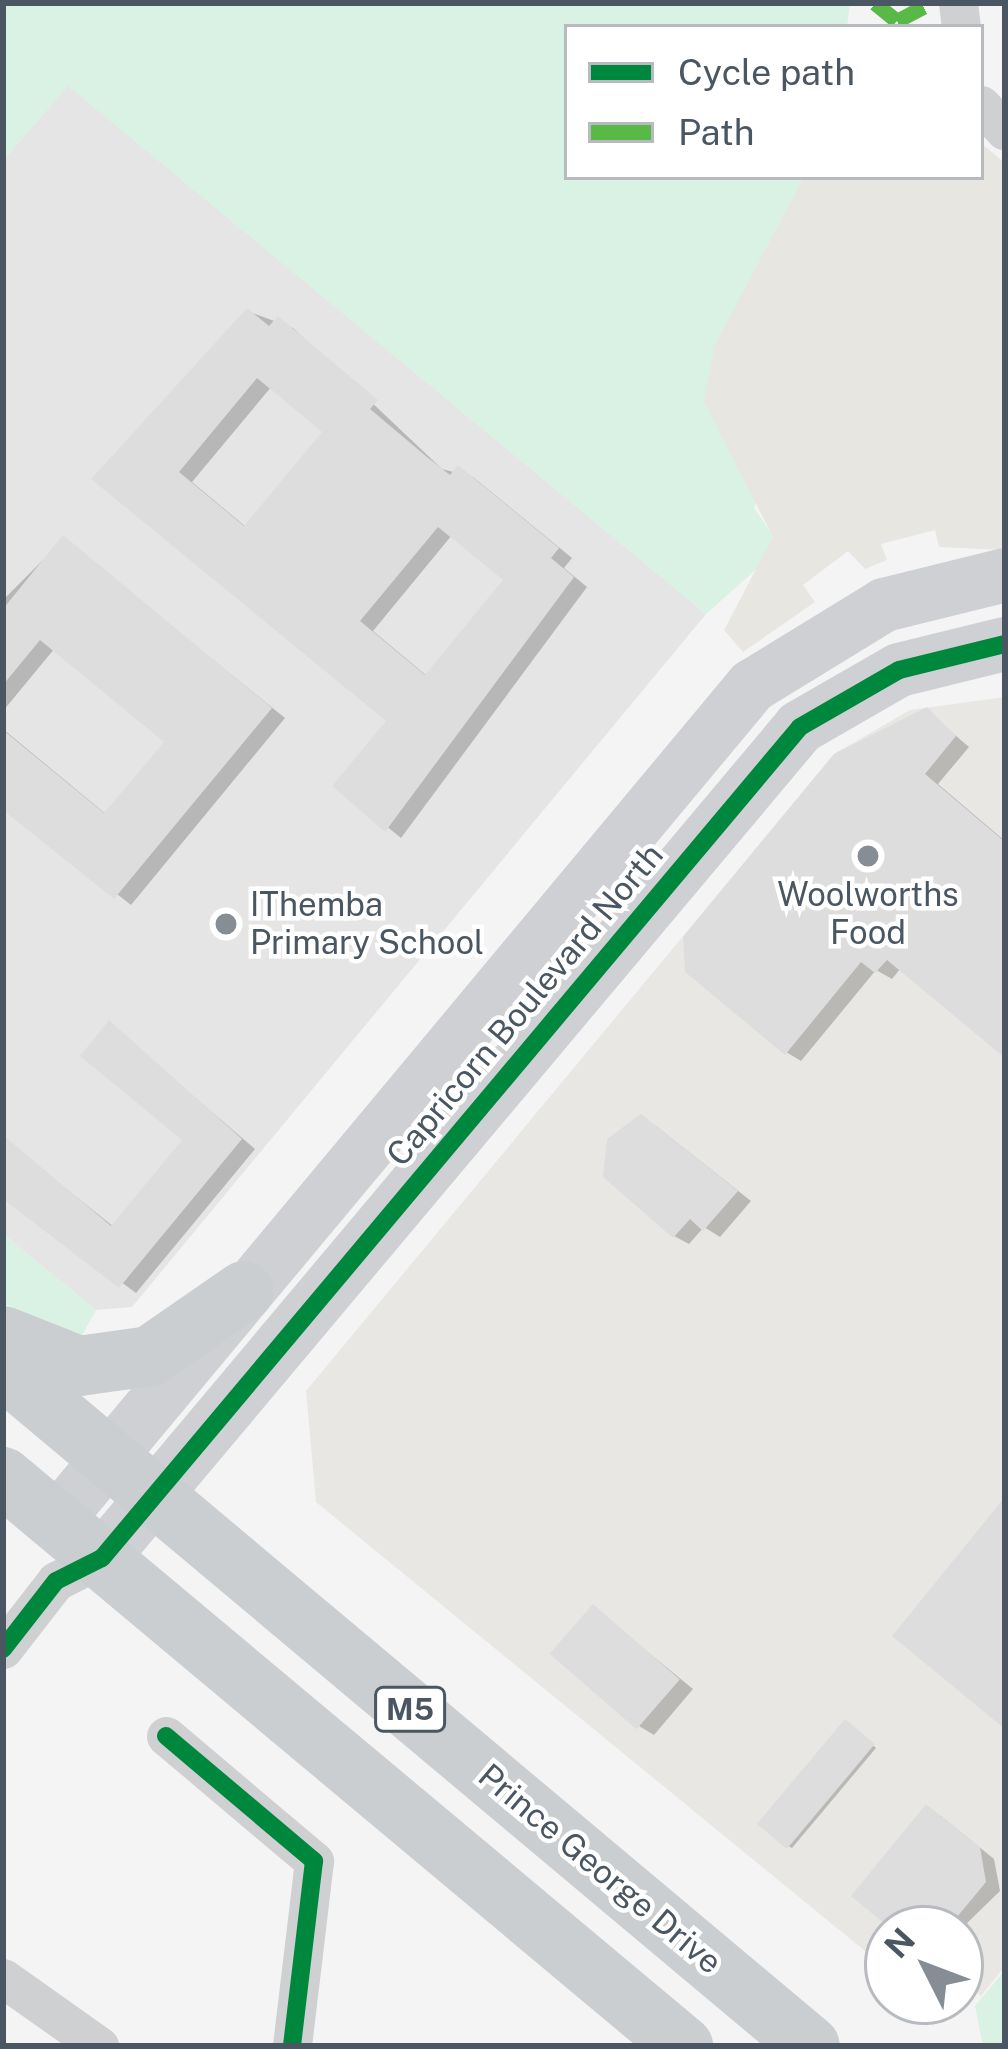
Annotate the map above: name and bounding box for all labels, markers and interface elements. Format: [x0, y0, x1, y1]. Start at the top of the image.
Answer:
legend [564, 24, 984, 180]
text: Cycle path [678, 51, 855, 93]
text: Path [678, 111, 754, 153]
street label: Capricorn Boulevard North [379, 836, 671, 1174]
marker: Woolworths Food [855, 843, 881, 869]
place label: Woolworths Food [777, 875, 959, 953]
place label: IThemba Primary School [250, 885, 484, 963]
marker: IThemba Primary School [213, 911, 239, 937]
road number: M5 [374, 1685, 446, 1733]
street label: Prince George Drive [470, 1756, 730, 1982]
north arrow [864, 1905, 984, 2025]
text: N [877, 1921, 922, 1965]

